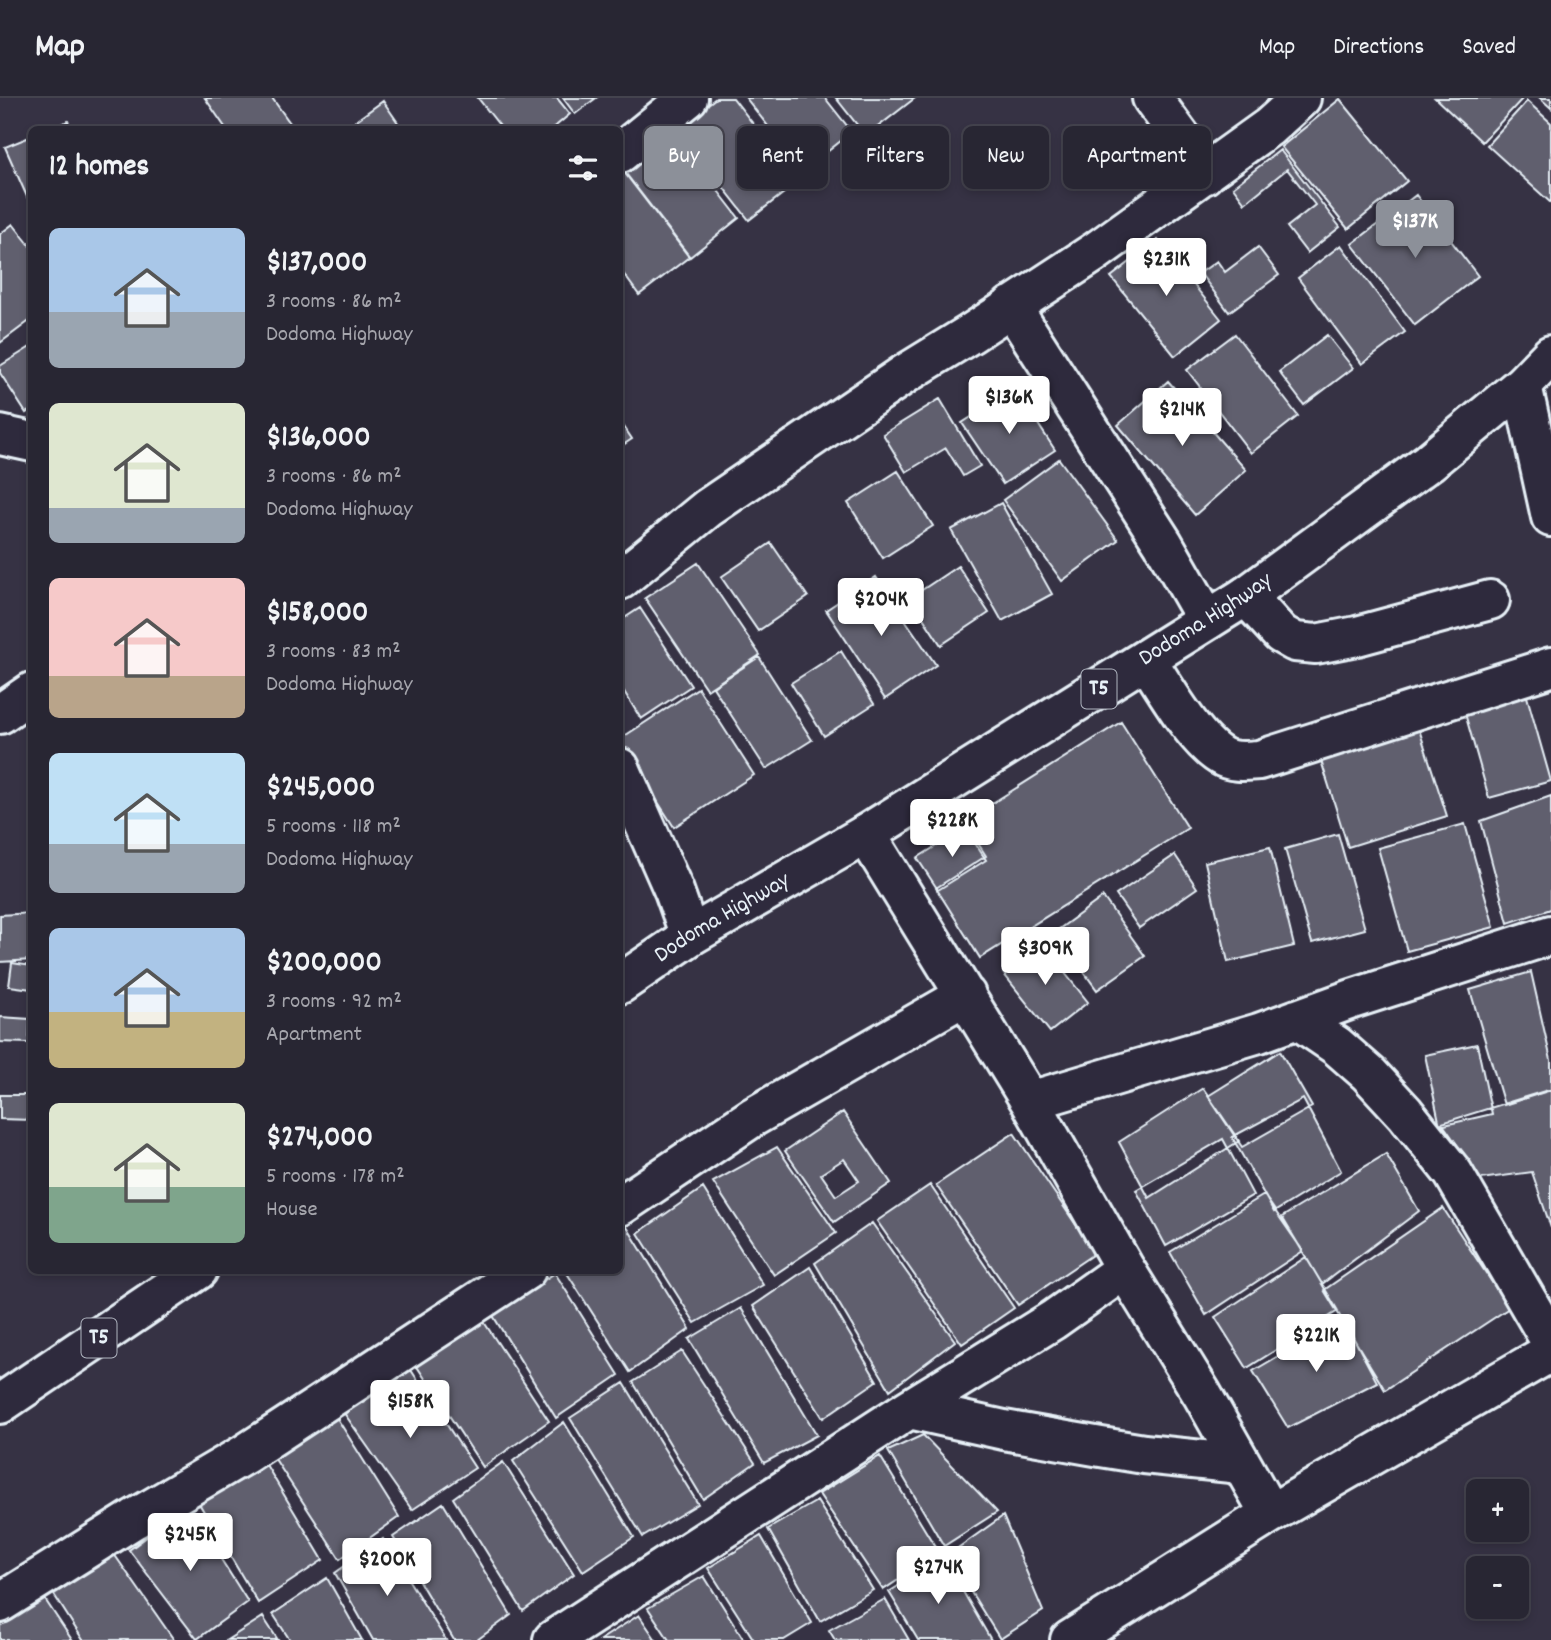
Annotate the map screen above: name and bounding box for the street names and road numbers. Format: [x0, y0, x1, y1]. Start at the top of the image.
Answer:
street label: Dodoma Highway [1133, 564, 1281, 676]
road number: T5 [1082, 670, 1116, 708]
street label: Dodoma Highway [648, 864, 798, 972]
road number: T5 [82, 1318, 116, 1358]

